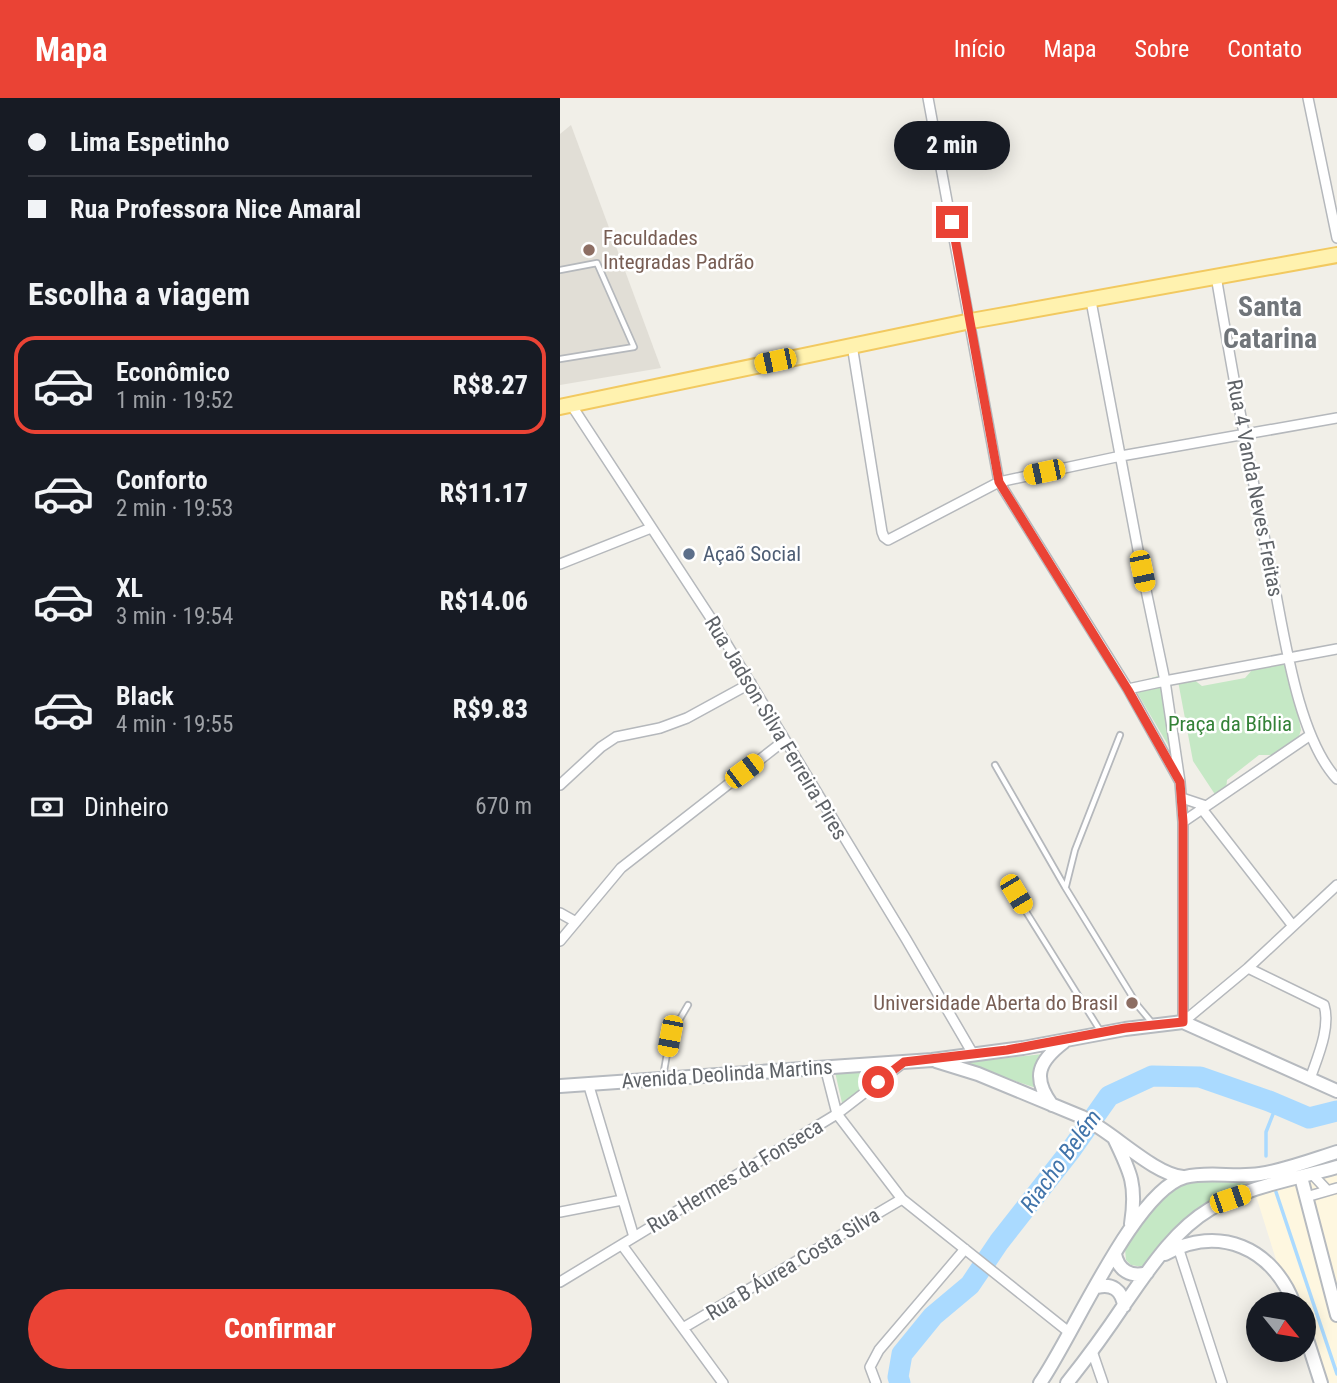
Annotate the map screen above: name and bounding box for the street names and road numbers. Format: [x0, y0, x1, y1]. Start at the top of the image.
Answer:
street label: Rua 4 Vanda Neves Freitas [1222, 377, 1288, 599]
street label: Rua Jadson Silva Ferreira Pires [700, 612, 852, 844]
street label: Avenida Deolinda Martins [621, 1055, 833, 1093]
street label: Rua Hermes da Fonseca [643, 1114, 827, 1238]
street label: Rua B Áurea Costa Silva [702, 1203, 884, 1325]

